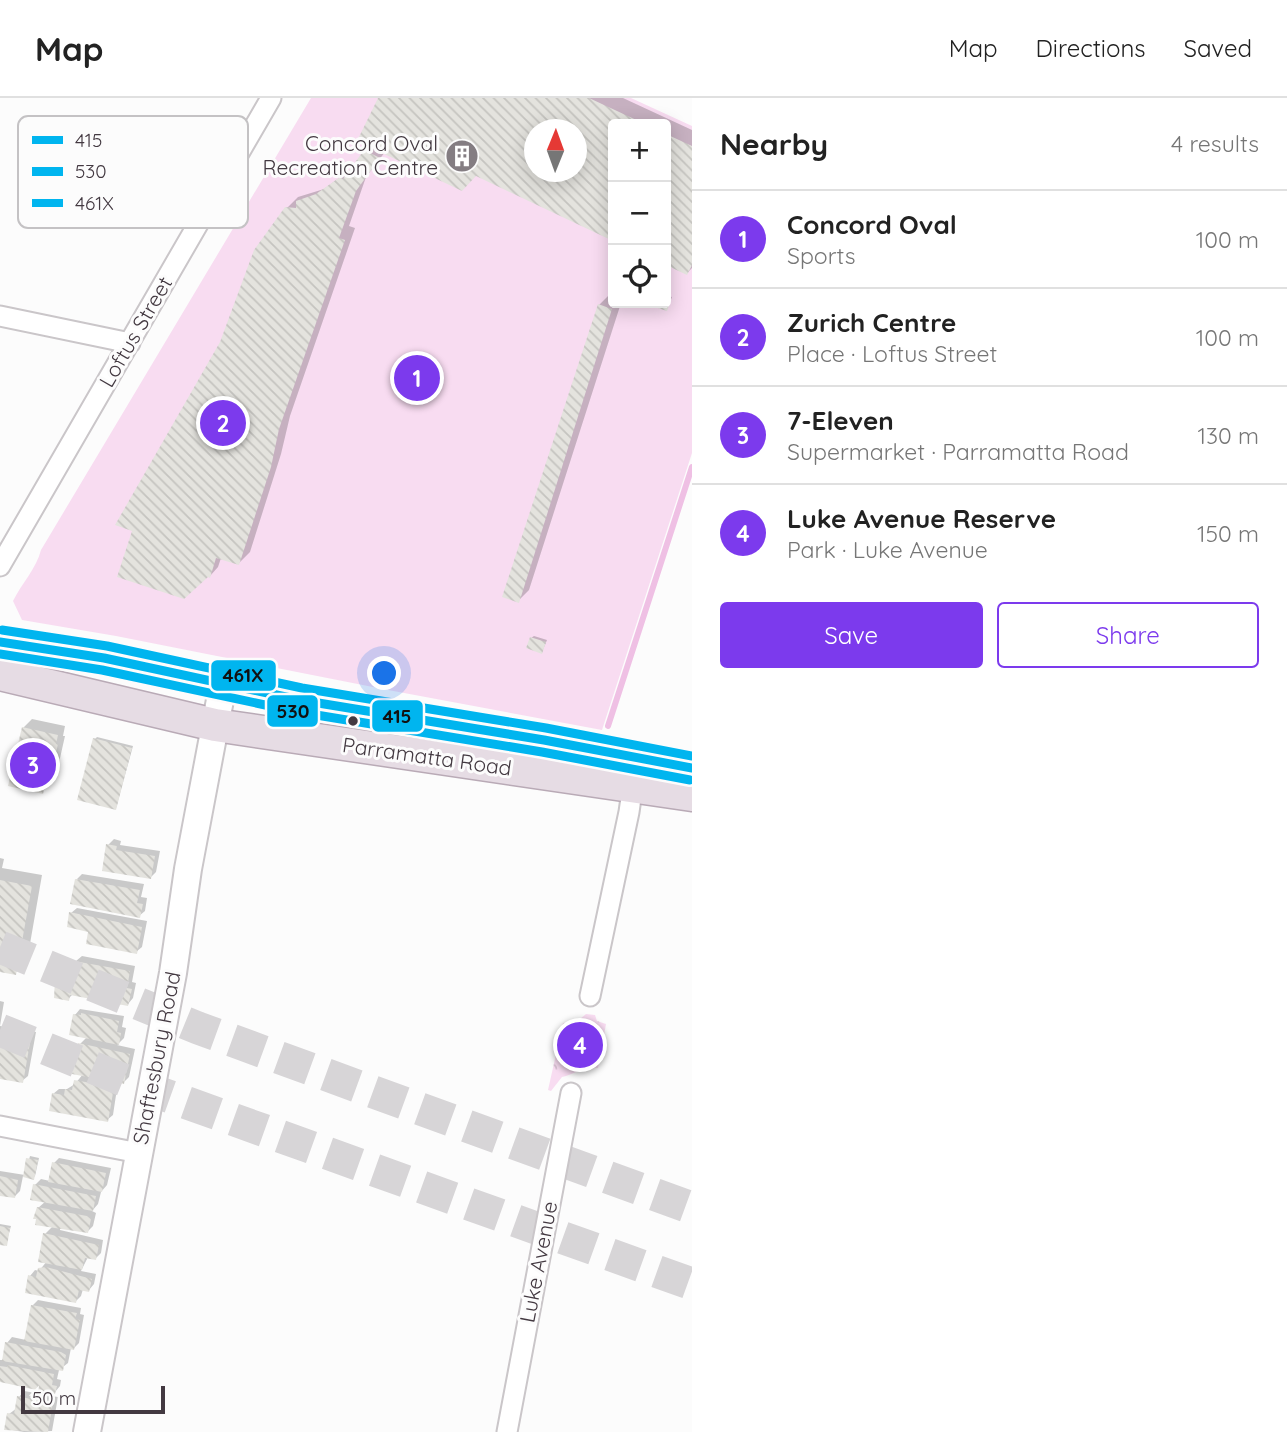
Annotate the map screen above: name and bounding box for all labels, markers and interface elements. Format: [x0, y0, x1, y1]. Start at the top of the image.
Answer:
text: Map [35, 28, 103, 69]
text: Map [949, 33, 998, 63]
text: Directions [1036, 33, 1146, 63]
text: Saved [1184, 33, 1252, 63]
legend [18, 116, 248, 228]
north arrow [524, 119, 587, 182]
map controls [608, 119, 671, 308]
button: + [608, 119, 671, 182]
text: Nearby [720, 125, 828, 163]
text: 415 [75, 128, 102, 152]
text: 4 results [1171, 129, 1259, 158]
place label: Concord Oval Recreation Centre [263, 130, 438, 180]
building icon: Concord Oval Recreation Centre [443, 137, 481, 175]
text: 530 [75, 159, 107, 183]
button: − [608, 182, 671, 245]
text: 461X [75, 191, 114, 215]
text: Concord Oval [787, 208, 957, 241]
text: 1 [739, 225, 747, 254]
text: 100 m [1196, 225, 1259, 254]
text: Sports [787, 241, 856, 270]
button: locate [608, 245, 671, 308]
street label: Loftus Street [93, 272, 177, 391]
text: Zurich Centre [787, 306, 956, 339]
text: 2 [736, 323, 750, 352]
text: 100 m [1196, 323, 1259, 352]
text: Place · Loftus Street [787, 339, 997, 368]
pin: 1 [394, 352, 440, 404]
pin: 2 [200, 397, 246, 449]
text: 7-Eleven [787, 404, 894, 437]
text: 3 [737, 421, 749, 450]
text: 130 m [1197, 421, 1259, 450]
text: Supermarket · Parramatta Road [787, 437, 1129, 466]
text: Luke Avenue Reserve [787, 502, 1056, 535]
text: 4 [736, 519, 750, 548]
text: 150 m [1197, 519, 1259, 548]
text: Park · Luke Avenue [787, 535, 988, 564]
button: Save [720, 602, 983, 668]
button: Share [997, 602, 1259, 668]
your location [367, 656, 401, 690]
line badge: 461X [210, 659, 277, 692]
text: 461X [222, 663, 264, 687]
line badge: 530 [266, 694, 319, 728]
text: 530 [277, 699, 309, 723]
line badge: 415 [371, 699, 424, 733]
text: 415 [383, 704, 411, 728]
unlabelled marker [346, 714, 360, 728]
street label: Parramatta Road [341, 731, 513, 781]
pin: 3 [10, 739, 56, 791]
street label: Shaftesbury Road [127, 969, 186, 1146]
pin: 4 [557, 1019, 603, 1071]
street label: Luke Avenue [513, 1199, 563, 1325]
scale bar [21, 1383, 164, 1415]
text: 50 m [32, 1386, 76, 1410]

